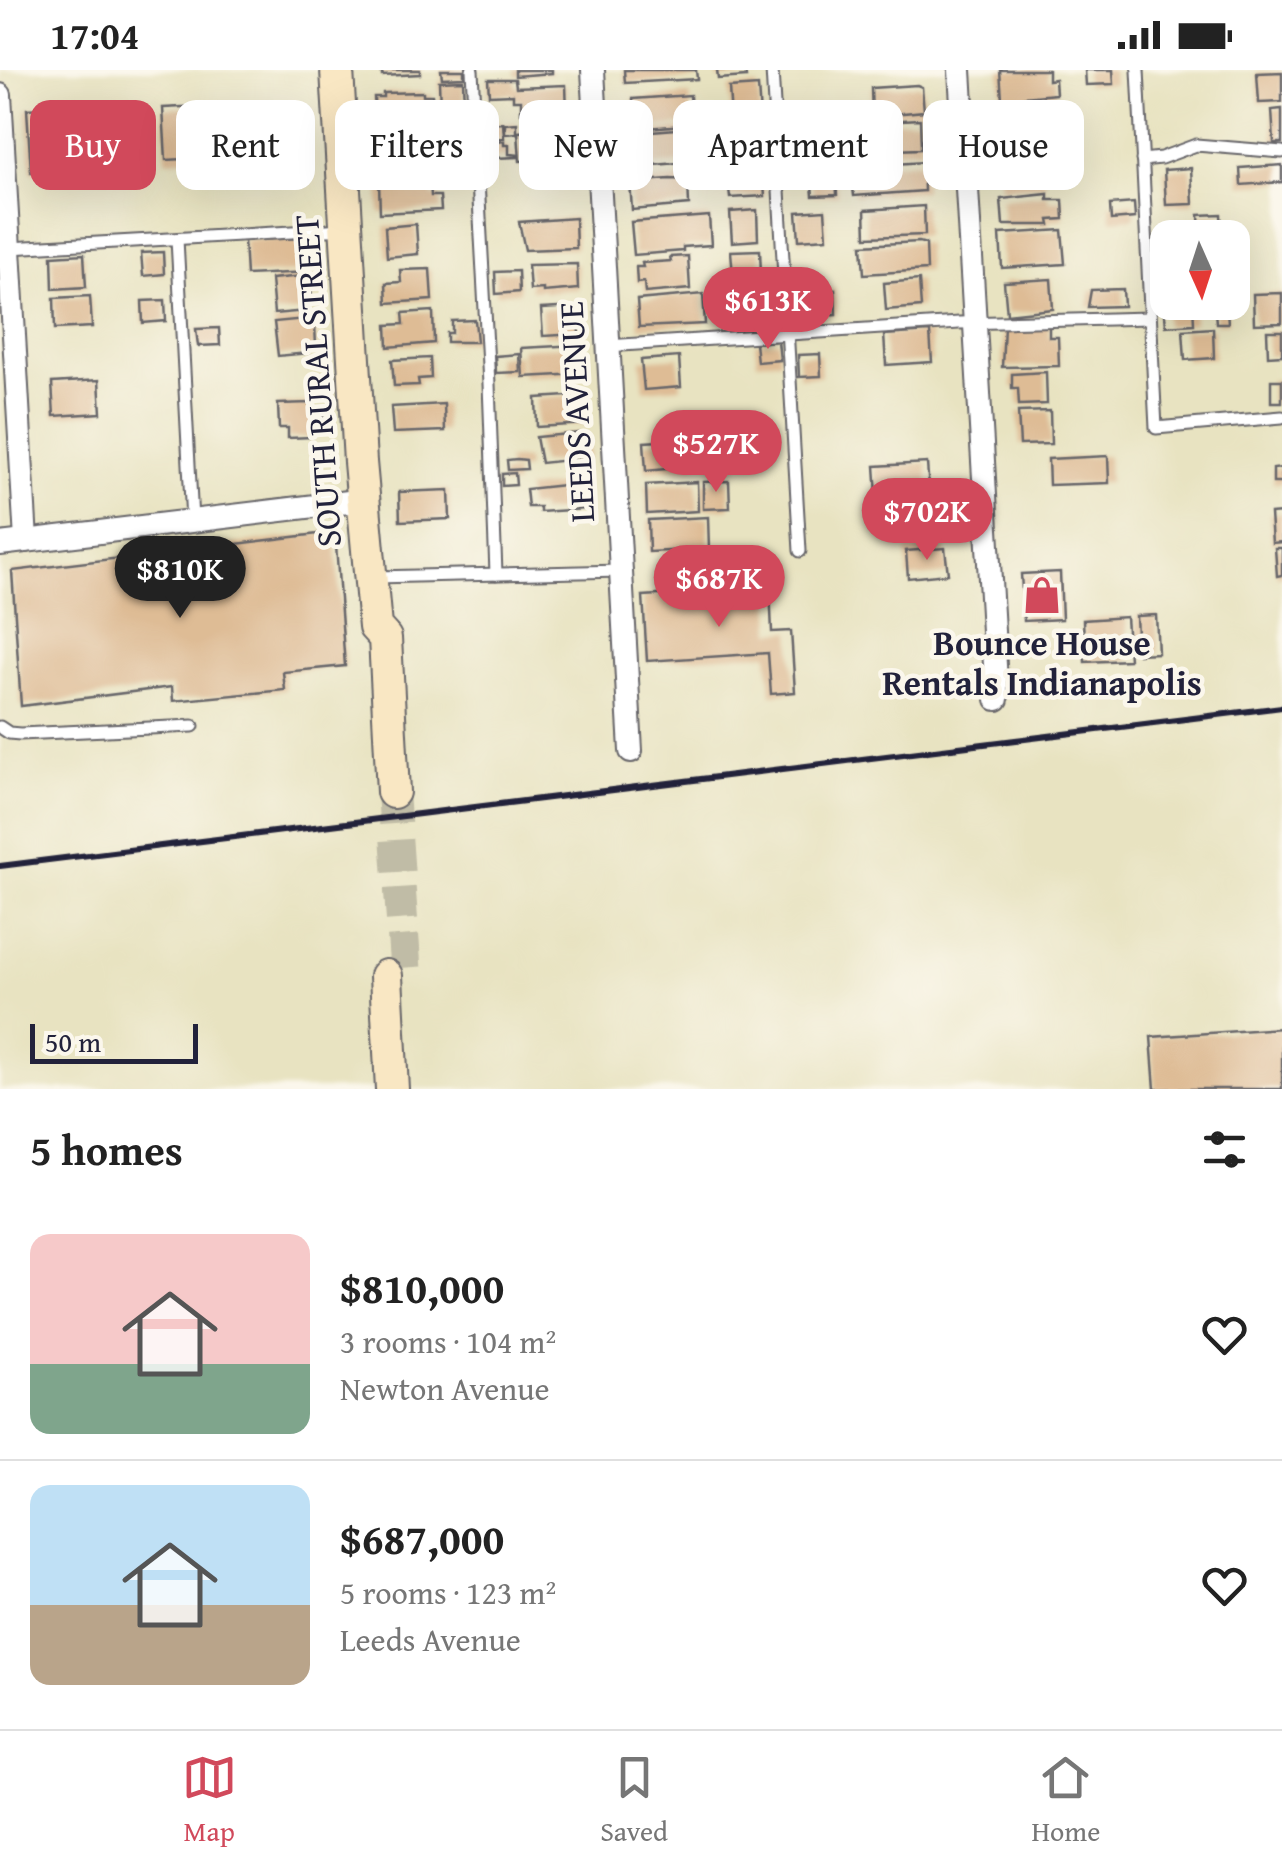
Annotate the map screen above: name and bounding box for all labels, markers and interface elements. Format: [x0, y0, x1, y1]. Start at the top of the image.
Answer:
text: 17:04 [50, 7, 140, 63]
chip: Buy [30, 100, 156, 190]
chip: Rent [176, 100, 315, 190]
chip: Filters [335, 100, 499, 190]
chip: New [519, 100, 653, 190]
chip: Apartment [673, 100, 903, 190]
chip: House [923, 100, 1084, 190]
street label: SOUTH RURAL STREET [280, 213, 354, 549]
north arrow [1150, 220, 1250, 320]
map controls [1150, 220, 1250, 320]
pin: $613K [698, 267, 838, 352]
text: $613K [725, 276, 811, 323]
street label: LEEDS AVENUE [545, 300, 607, 524]
pin: $527K [646, 410, 786, 495]
text: $527K [673, 419, 759, 466]
pin: $702K [857, 478, 997, 563]
text: $702K [884, 487, 970, 534]
pin: $810K [110, 536, 250, 621]
text: $810K [137, 545, 223, 592]
pin: $687K [649, 545, 789, 630]
text: $687K [676, 554, 762, 601]
shop icon: Bounce House Rentals Indianapolis [1021, 574, 1063, 616]
place label: Bounce House Rentals Indianapolis [882, 617, 1202, 708]
scale bar [30, 1019, 198, 1064]
text: 50 m [45, 1021, 101, 1062]
text: 5 homes [30, 1119, 183, 1180]
icon: filters [1197, 1122, 1252, 1177]
text: $810,000 [340, 1257, 504, 1318]
icon: home [110, 1274, 230, 1394]
icon: heart [1197, 1307, 1252, 1362]
text: 3 rooms · 104 m² [340, 1318, 556, 1365]
text: Newton Avenue [340, 1365, 550, 1412]
text: $687,000 [340, 1508, 504, 1569]
icon: home [110, 1525, 230, 1645]
icon: heart [1197, 1558, 1252, 1613]
text: 5 rooms · 123 m² [340, 1569, 556, 1616]
text: Leeds Avenue [340, 1616, 521, 1663]
tab: Map [182, 1750, 237, 1851]
tab: Saved [600, 1750, 668, 1851]
tab: Home [1031, 1750, 1100, 1851]

